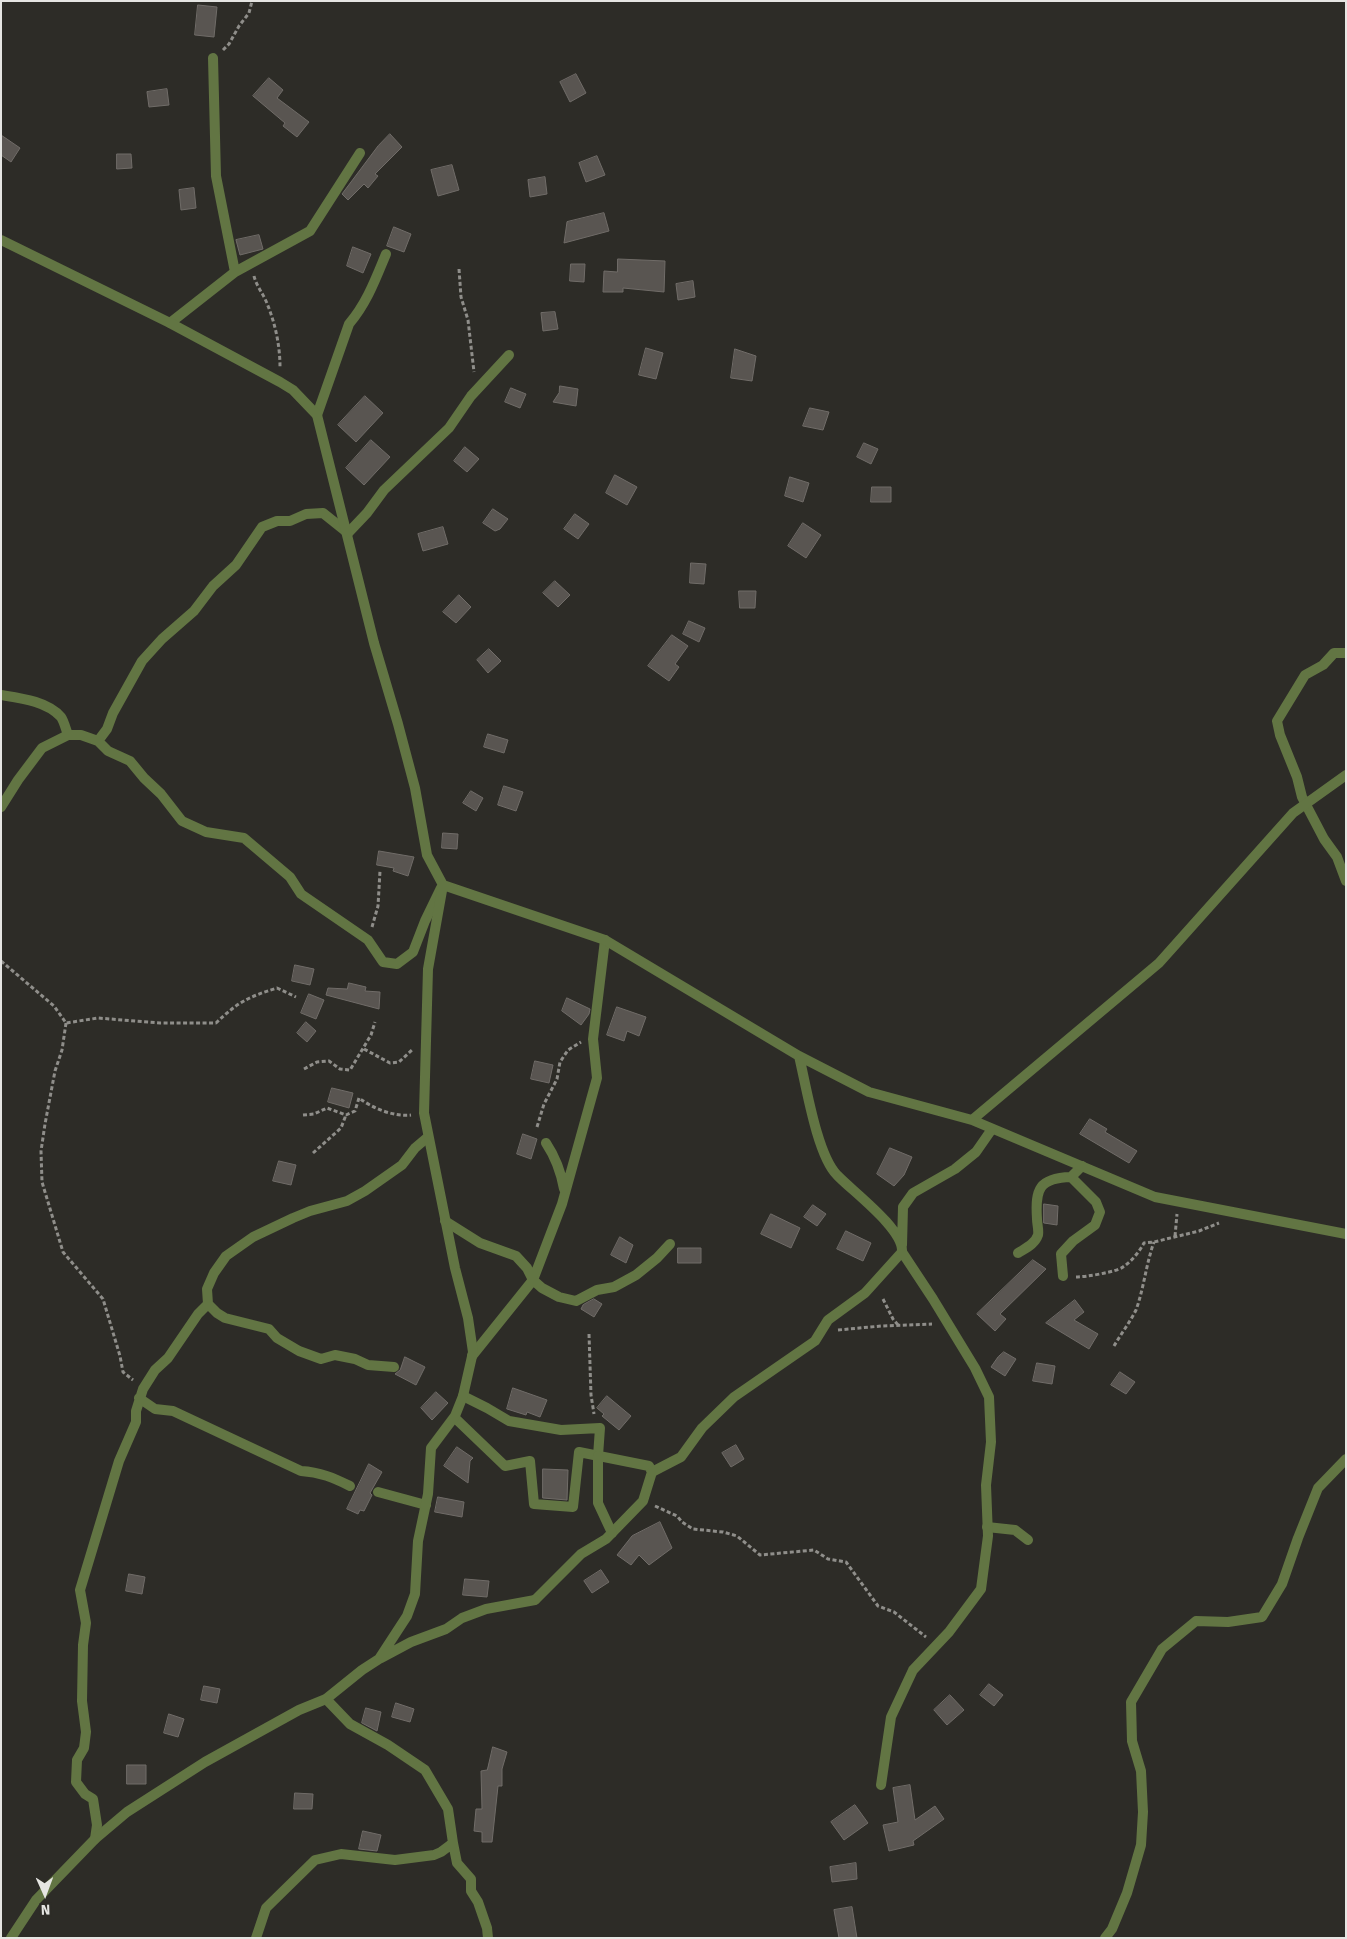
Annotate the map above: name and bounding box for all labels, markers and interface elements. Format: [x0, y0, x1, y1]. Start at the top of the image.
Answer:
north arrow [20, 1869, 70, 1919]
text: N [41, 1901, 50, 1918]

